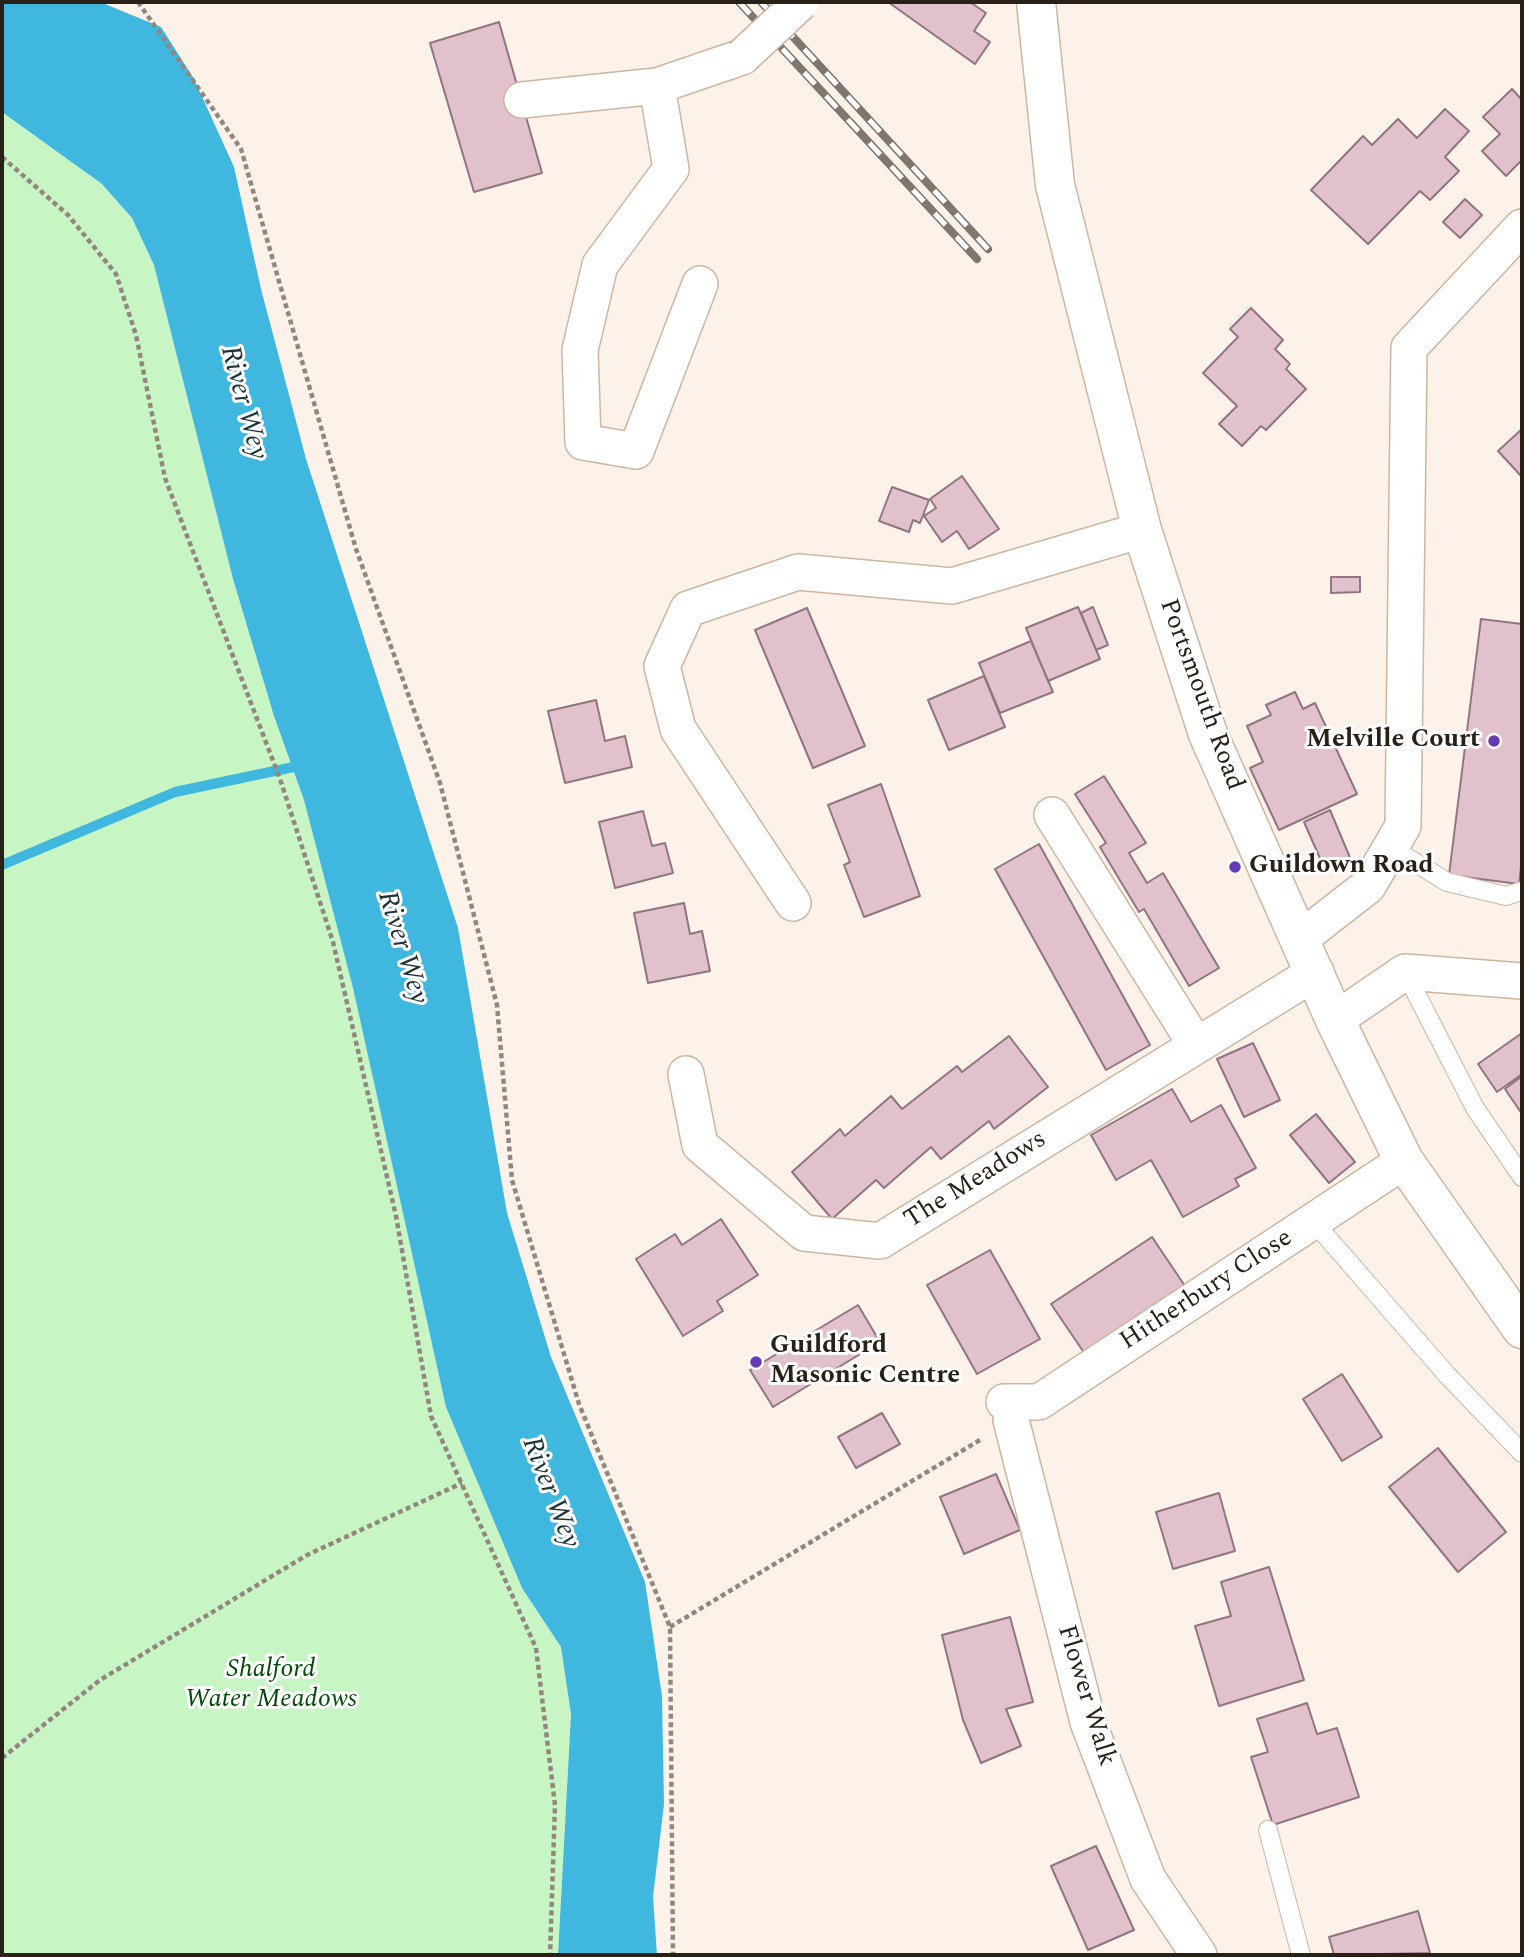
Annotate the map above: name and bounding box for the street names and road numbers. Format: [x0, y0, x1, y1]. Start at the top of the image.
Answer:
street label: Portsmouth Road [1151, 595, 1249, 795]
street label: The Meadows [899, 1125, 1053, 1237]
street label: Hitherbury Close [1115, 1224, 1299, 1358]
street label: Flower Walk [1049, 1622, 1121, 1770]

